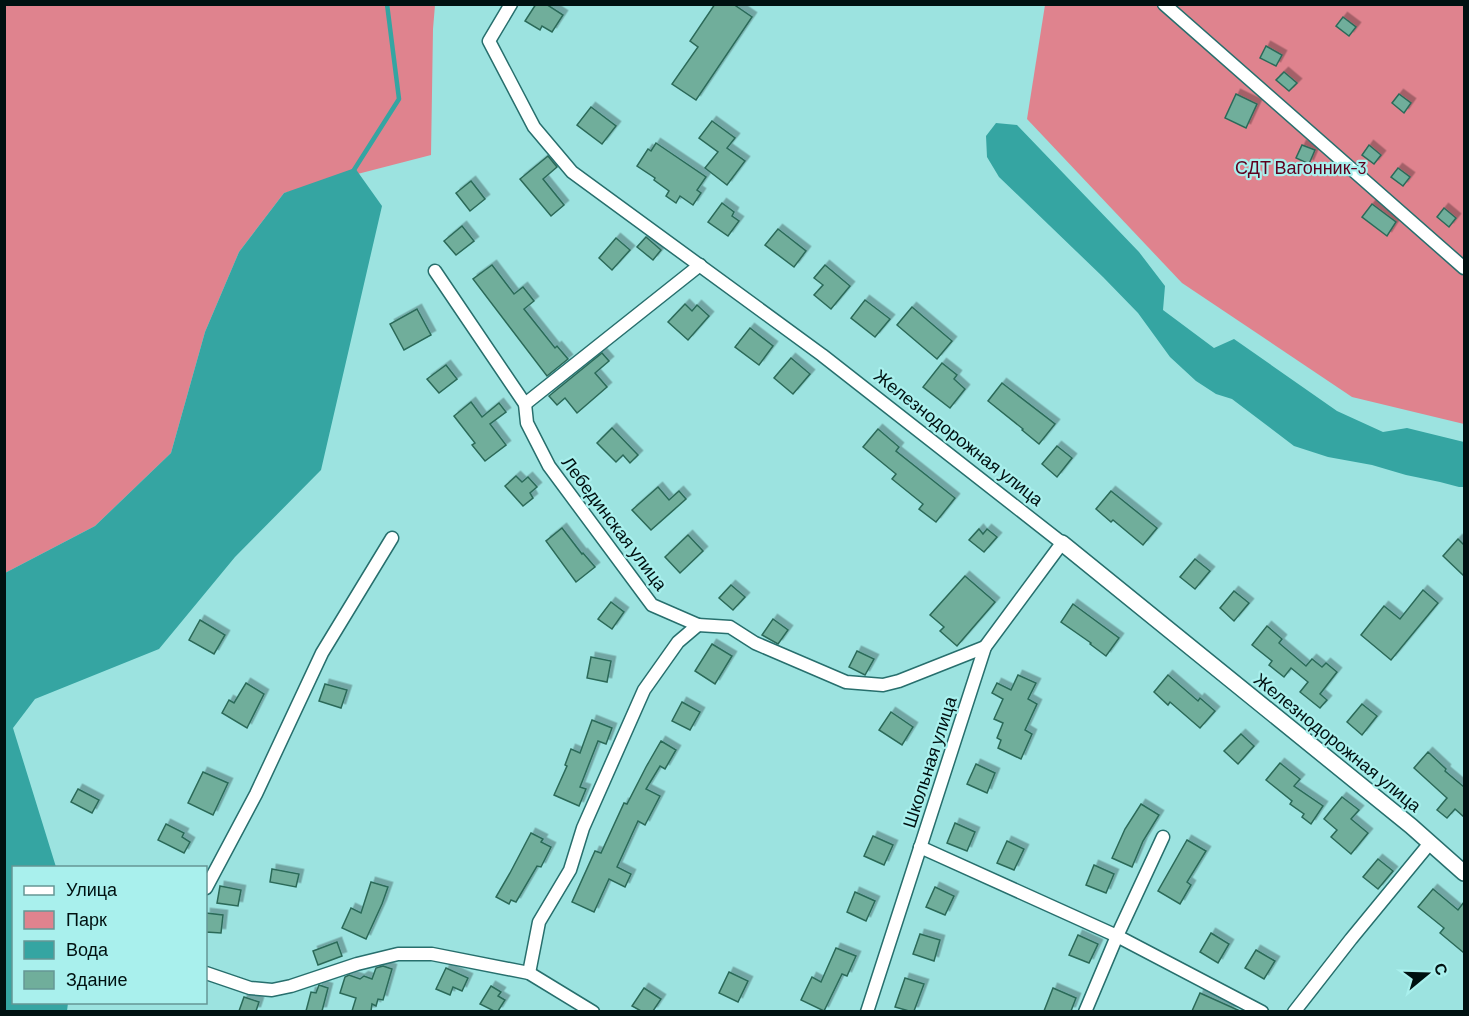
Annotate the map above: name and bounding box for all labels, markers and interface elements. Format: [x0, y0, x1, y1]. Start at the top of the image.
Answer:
park label: СДТ Вагонник-3 [1235, 156, 1367, 178]
street label: Железнодорожная улица [870, 364, 1049, 511]
street label: Лебединская улица [557, 452, 673, 595]
street label: Железнодорожная улица [1250, 668, 1427, 817]
street label: Школьная улица [897, 693, 961, 830]
legend [12, 866, 207, 1004]
text: Улица [66, 878, 118, 900]
text: Парк [66, 908, 107, 930]
text: Вода [66, 938, 109, 960]
north arrow [1397, 944, 1457, 1004]
text: С [1431, 960, 1453, 978]
text: Здание [66, 968, 127, 990]

